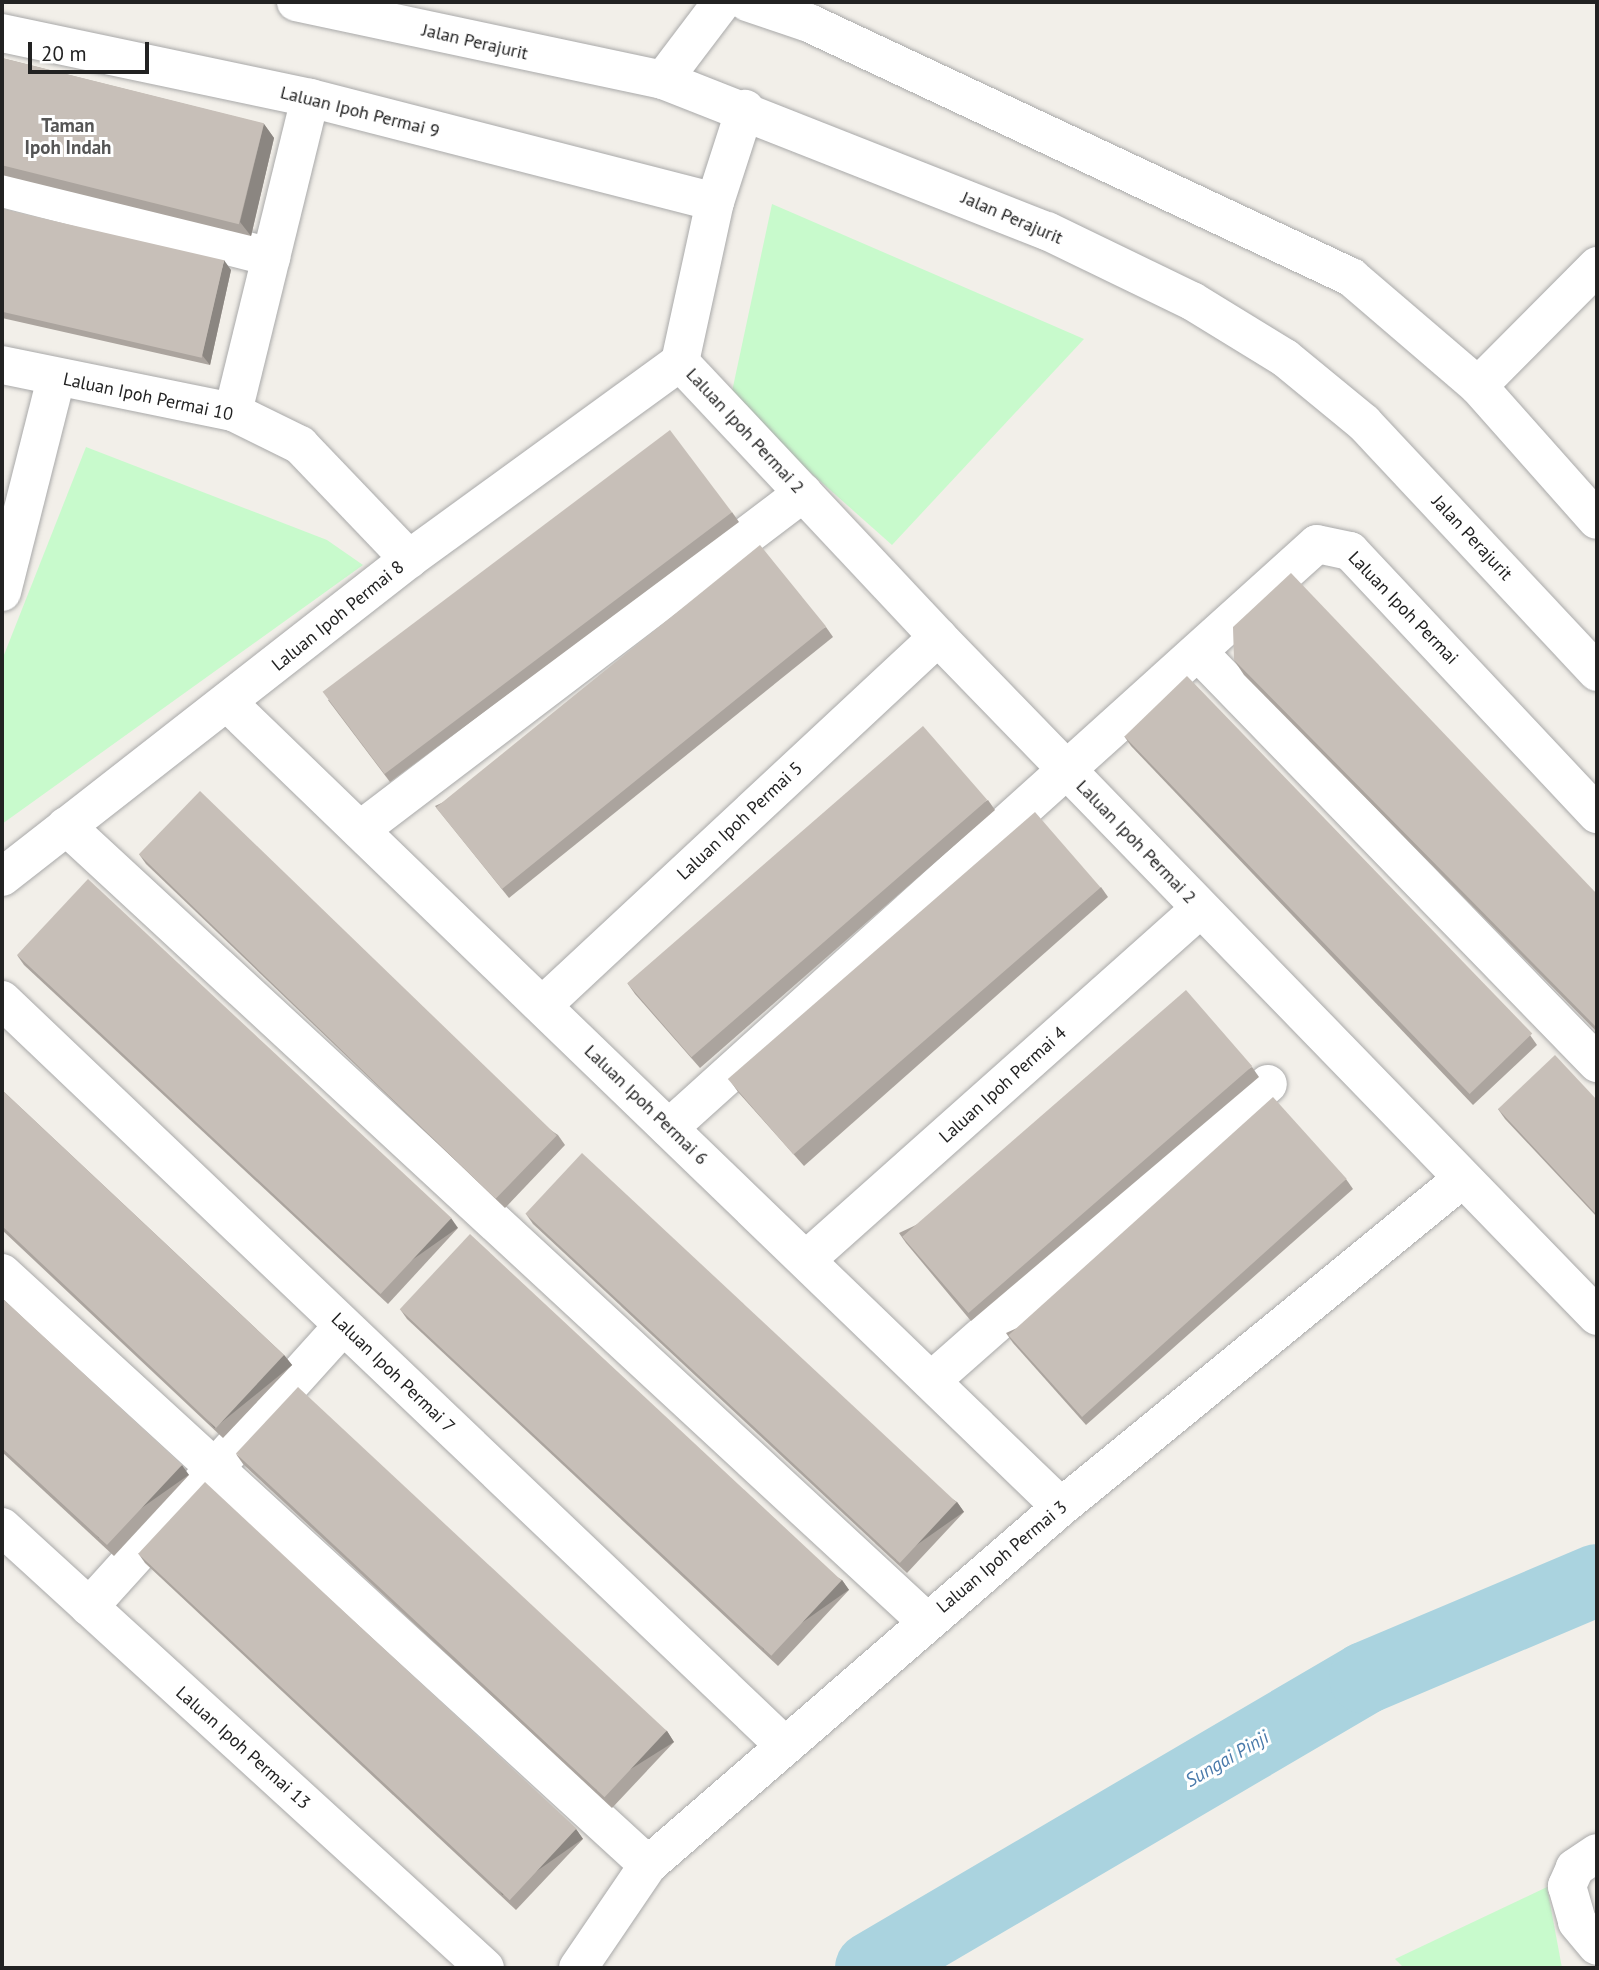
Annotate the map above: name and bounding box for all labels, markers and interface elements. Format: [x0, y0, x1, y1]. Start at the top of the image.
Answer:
street label: Jalan Perajurit [420, 19, 530, 65]
scale bar [32, 28, 152, 72]
text: 20 m [41, 40, 87, 67]
street label: Laluan Ipoh Permai 9 [278, 82, 442, 142]
district label: Taman Ipoh Indah [25, 115, 111, 159]
street label: Jalan Perajurit [958, 187, 1066, 249]
street label: Laluan Ipoh Permai 2 [681, 364, 809, 498]
street label: Laluan Ipoh Permai 10 [61, 368, 235, 426]
street label: Jalan Perajurit [1427, 491, 1517, 585]
street label: Laluan Ipoh Permai [1344, 547, 1462, 669]
street label: Laluan Ipoh Permai 8 [268, 556, 408, 676]
street label: Laluan Ipoh Permai 5 [673, 757, 807, 885]
street label: Laluan Ipoh Permai 2 [1071, 776, 1201, 908]
street label: Laluan Ipoh Permai 4 [935, 1022, 1071, 1148]
street label: Laluan Ipoh Permai 6 [580, 1040, 712, 1170]
street label: Laluan Ipoh Permai 7 [327, 1308, 459, 1438]
street label: Laluan Ipoh Permai 3 [932, 1496, 1072, 1618]
street label: Laluan Ipoh Permai 13 [171, 1682, 315, 1814]
water label: Sungai Pinji [1181, 1726, 1273, 1792]

